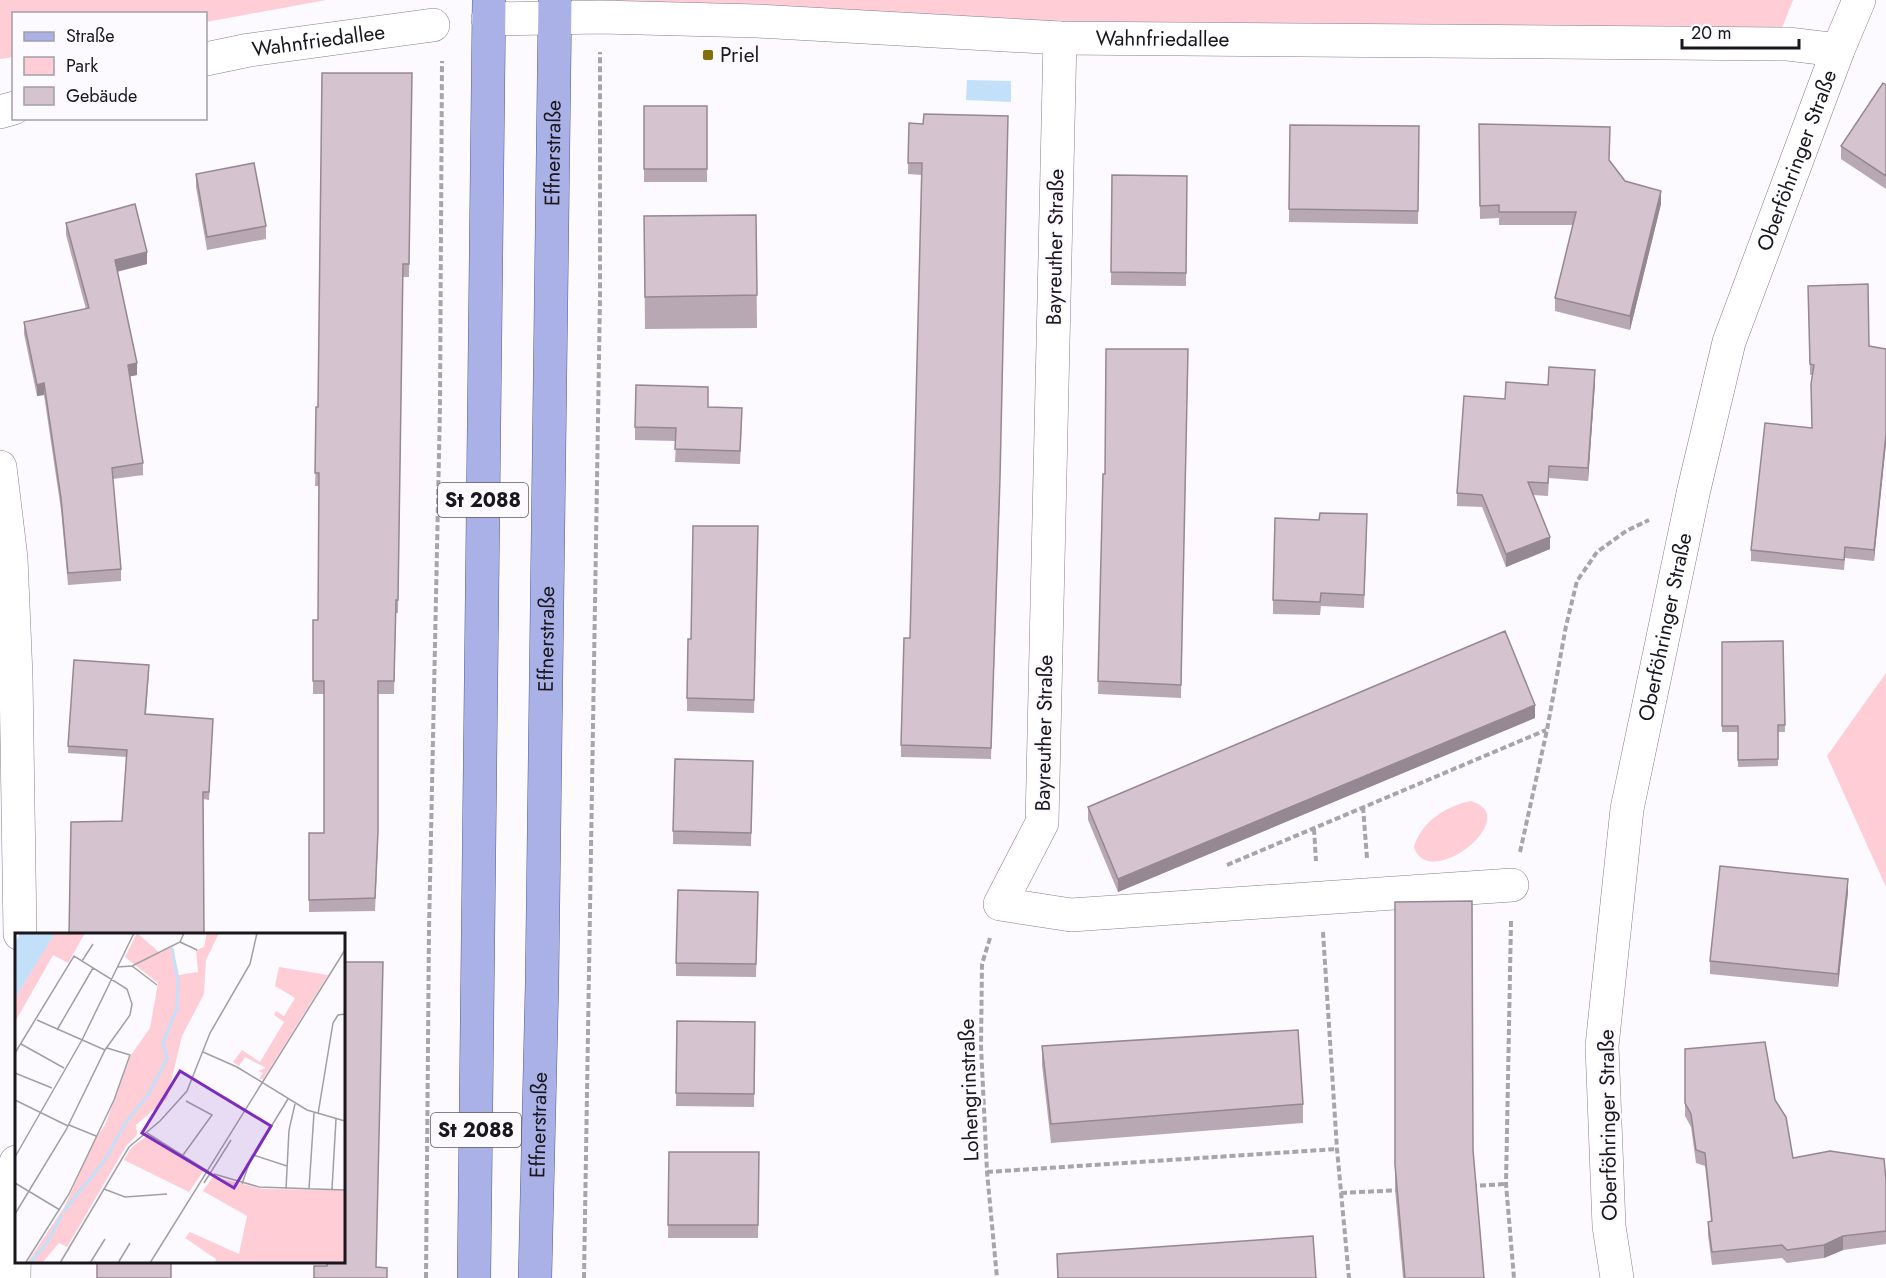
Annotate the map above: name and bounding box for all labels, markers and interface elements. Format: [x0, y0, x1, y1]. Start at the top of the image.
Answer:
legend [12, 12, 207, 120]
scale bar [1682, 12, 1799, 50]
street label: Wahnfriedallee [250, 17, 387, 64]
text: 20 m [1691, 20, 1731, 46]
text: Straße [66, 23, 114, 49]
street label: Wahnfriedallee [1095, 23, 1230, 54]
place label: Priel [720, 40, 759, 70]
marker: Priel [701, 48, 715, 62]
text: Park [66, 53, 98, 79]
street label: Oberföhringer Straße [1749, 65, 1844, 255]
text: Gebäude [66, 83, 137, 109]
street label: Effnerstraße [537, 100, 569, 206]
street label: Bayreuther Straße [1039, 168, 1071, 326]
road number: St 2088 [438, 483, 528, 517]
street label: Oberföhringer Straße [1631, 530, 1699, 724]
street label: Effnerstraße [531, 586, 562, 692]
street label: Bayreuther Straße [1028, 654, 1060, 812]
inset map [15, 933, 345, 1263]
street label: Lohengrinstraße [952, 1018, 986, 1162]
street label: Oberföhringer Straße [1591, 1029, 1625, 1221]
street label: Effnerstraße [522, 1071, 555, 1178]
road number: St 2088 [431, 1113, 521, 1147]

